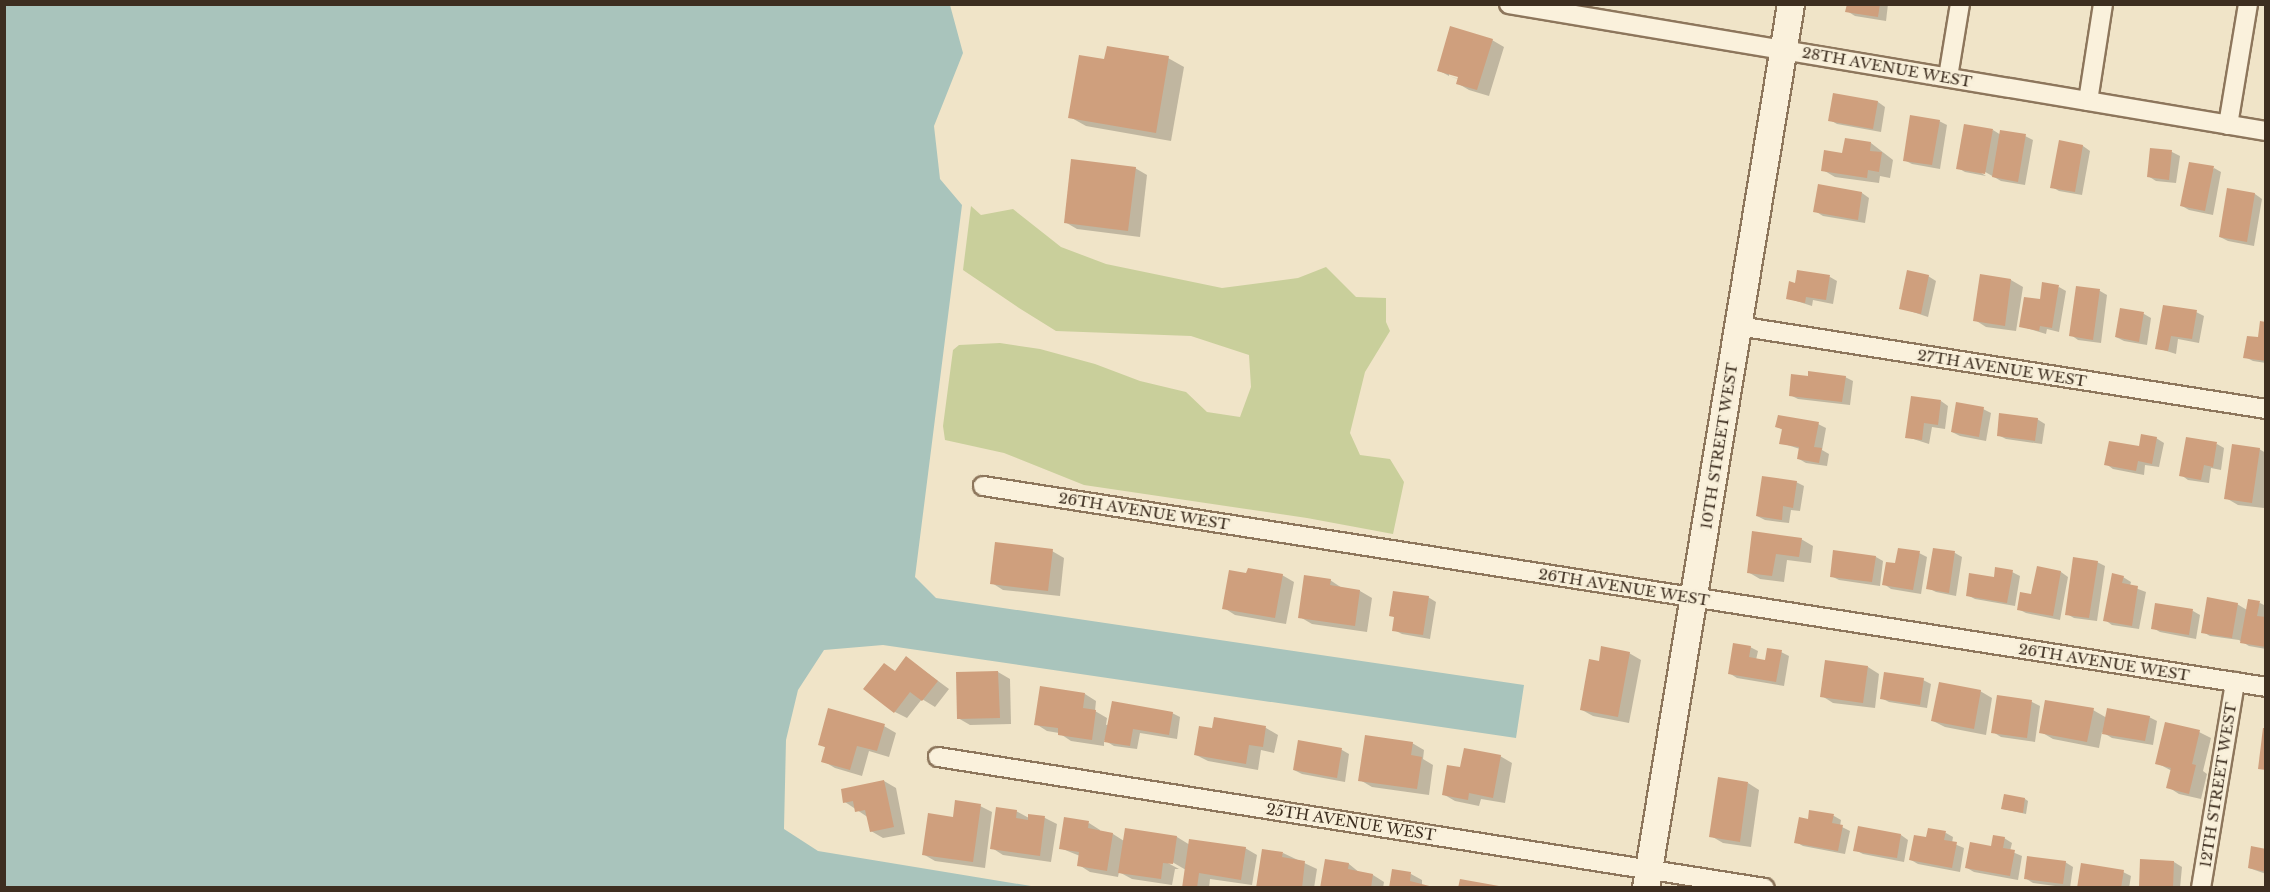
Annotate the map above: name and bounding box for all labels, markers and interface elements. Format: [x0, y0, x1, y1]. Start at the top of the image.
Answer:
street label: 28TH AVENUE WEST [1800, 43, 1974, 91]
street label: 27TH AVENUE WEST [1916, 346, 2088, 390]
street label: 10TH STREET WEST [1697, 361, 1741, 531]
street label: 26TH AVENUE WEST [1057, 489, 1231, 533]
street label: 26TH AVENUE WEST [1537, 565, 1711, 609]
street label: 26TH AVENUE WEST [2017, 640, 2191, 684]
street label: 12TH STREET WEST [2196, 701, 2240, 869]
street label: 25TH AVENUE WEST [1264, 800, 1438, 844]

